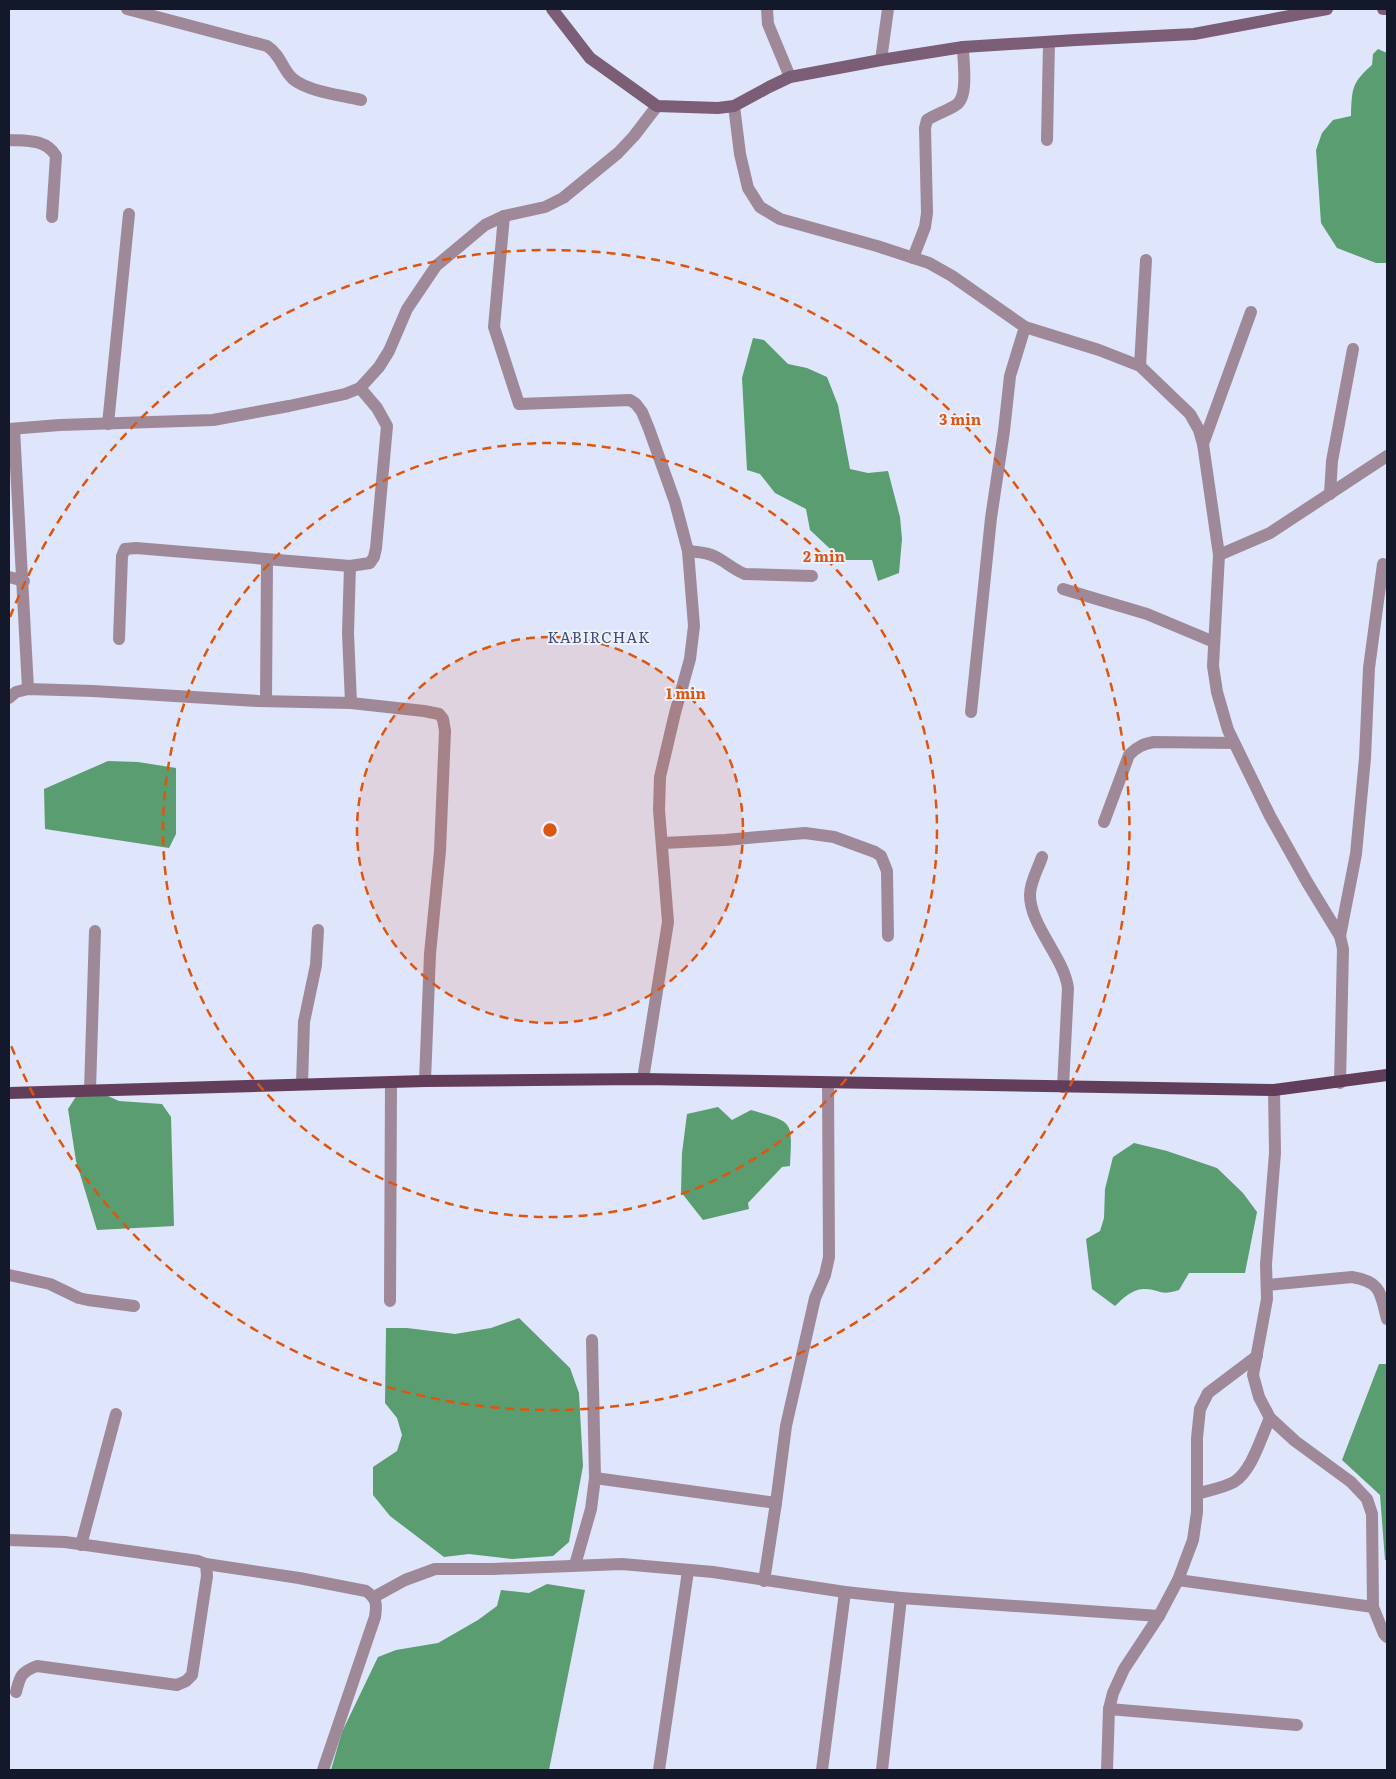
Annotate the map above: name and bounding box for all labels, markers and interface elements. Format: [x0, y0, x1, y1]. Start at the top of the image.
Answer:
text: 3 min [939, 407, 982, 430]
text: 2 min [803, 544, 846, 567]
district label: KABIRCHAK [547, 625, 651, 648]
text: 1 min [666, 681, 707, 704]
centre of rings [541, 821, 559, 839]

